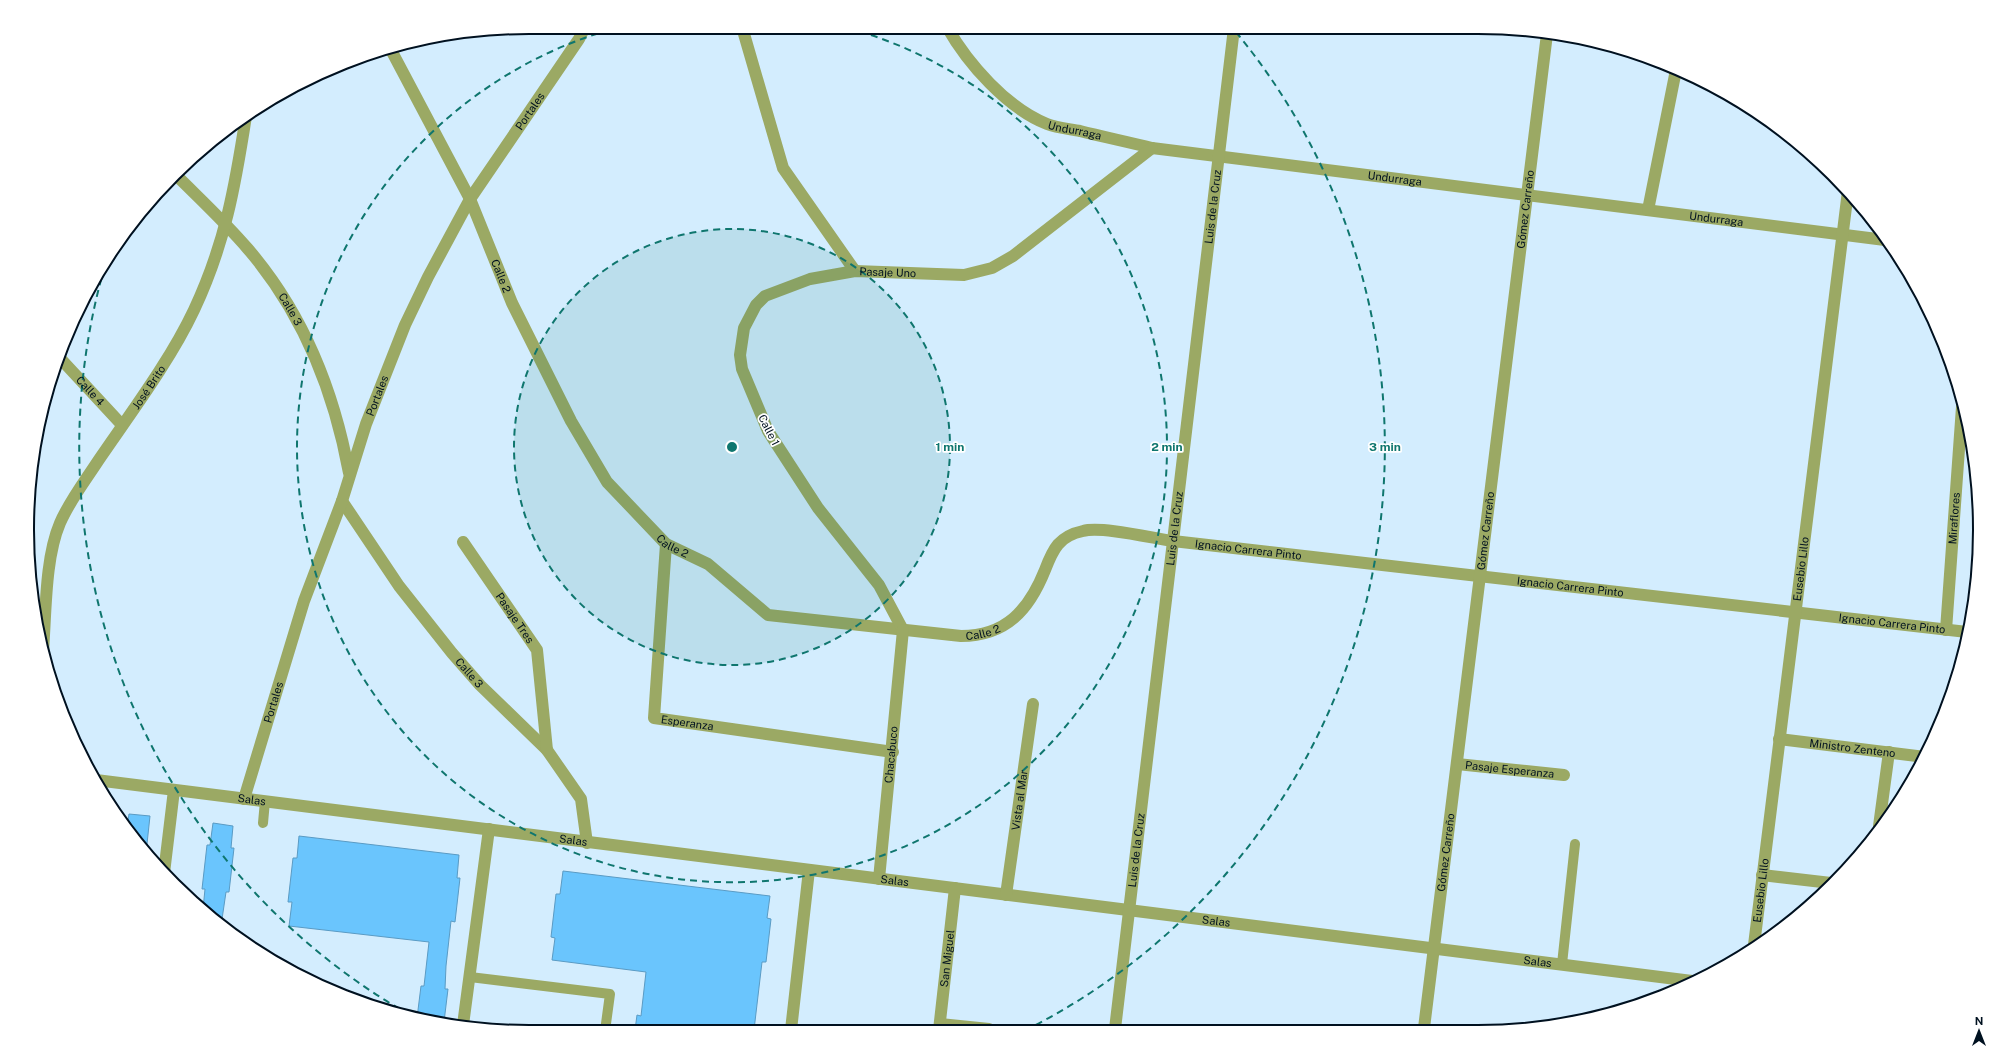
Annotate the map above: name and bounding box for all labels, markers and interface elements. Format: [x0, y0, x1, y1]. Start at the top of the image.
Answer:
street label: Portales [513, 90, 547, 132]
street label: Undurraga [1046, 119, 1103, 142]
street label: Luis de la Cruz [1202, 169, 1223, 245]
street label: Undurraga [1367, 169, 1423, 188]
street label: Gómez Carreño [1515, 169, 1536, 249]
street label: Undurraga [1689, 209, 1744, 228]
street label: Calle 2 [489, 257, 513, 295]
street label: Pasaje Uno [859, 265, 916, 279]
street label: Calle 3 [276, 291, 305, 328]
street label: José Brito [130, 363, 167, 411]
street label: Portales [364, 373, 391, 418]
street label: Calle 4 [74, 374, 107, 408]
street label: Calle 1 [756, 413, 782, 447]
centre of rings [725, 440, 739, 454]
text: 1 min [936, 440, 964, 454]
text: 2 min [1151, 440, 1183, 454]
text: 3 min [1369, 440, 1401, 454]
street label: Luis de la Cruz [1164, 491, 1185, 566]
street label: Gómez Carreño [1475, 491, 1496, 571]
street label: Miraflores [1946, 491, 1962, 545]
street label: Calle 2 [654, 532, 691, 560]
street label: Eusebio Lillo [1791, 536, 1811, 602]
street label: Ignacio Carrera Pinto [1194, 538, 1302, 562]
street label: Ignacio Carrera Pinto [1516, 574, 1624, 599]
street label: Pasaje Tres [494, 590, 537, 646]
street label: Ignacio Carrera Pinto [1838, 611, 1946, 635]
street label: Calle 2 [965, 622, 1003, 642]
street label: Calle 3 [453, 655, 486, 690]
street label: Portales [261, 680, 285, 724]
street label: Esperanza [660, 713, 714, 732]
street label: Chacabuco [882, 726, 900, 784]
street label: Ministro Zenteno [1809, 737, 1896, 759]
street label: Pasaje Esperanza [1465, 759, 1555, 780]
street label: Vista al Mar [1009, 769, 1030, 831]
street label: Salas [237, 792, 267, 807]
street label: Luis de la Cruz [1126, 812, 1147, 888]
street label: Gómez Carreño [1435, 812, 1457, 892]
street label: Salas [558, 832, 588, 848]
street label: Eusebio Lillo [1751, 858, 1771, 923]
street label: Salas [880, 873, 910, 888]
street label: Salas [1201, 913, 1231, 929]
street label: San Miguel [938, 929, 956, 988]
street label: Salas [1523, 954, 1553, 969]
north arrow [1959, 1011, 1999, 1051]
text: N [1975, 1015, 1983, 1027]

